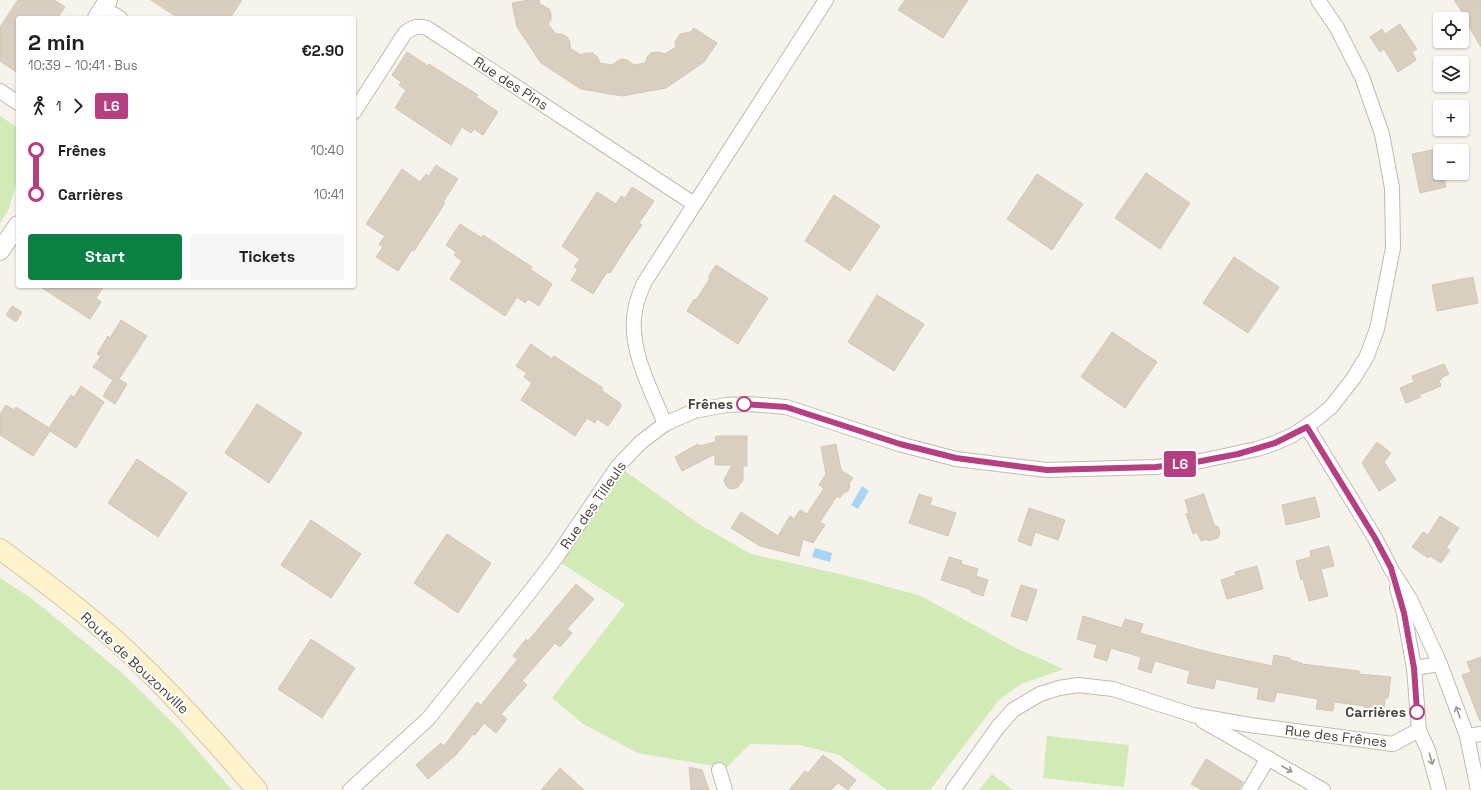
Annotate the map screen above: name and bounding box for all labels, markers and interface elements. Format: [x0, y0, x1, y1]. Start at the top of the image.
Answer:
map controls [1433, 12, 1469, 180]
button: locate [1433, 12, 1469, 48]
text: 2 min [28, 28, 85, 56]
text: €2.90 [301, 41, 344, 60]
street label: Rue des Pins [470, 52, 552, 114]
button: layers [1433, 56, 1469, 92]
text: 10:39 – 10:41 · Bus [28, 57, 138, 74]
icon: walk [28, 95, 50, 117]
icon: forward [67, 95, 89, 117]
text: L6 [103, 97, 120, 115]
text: 1 [56, 98, 61, 115]
button: + [1433, 100, 1469, 136]
text: Frênes [58, 141, 106, 160]
text: 10:40 [310, 142, 344, 159]
button: − [1433, 144, 1469, 180]
text: Carrières [58, 185, 123, 204]
text: 10:41 [314, 186, 344, 203]
button: Start [28, 234, 182, 280]
button: Tickets [190, 234, 344, 280]
place label: Frênes [688, 395, 733, 413]
marker: Frênes [736, 396, 752, 412]
line badge: L6 [1162, 451, 1198, 477]
text: L6 [1172, 455, 1188, 473]
street label: Rue des Tilleuls [556, 458, 630, 552]
street label: Route de Bouzonville [77, 608, 193, 718]
place label: Carrières [1345, 703, 1406, 721]
marker: Carrières [1409, 704, 1425, 720]
one-way arrow [1454, 705, 1461, 718]
street label: Rue des Frênes [1284, 721, 1388, 751]
one-way arrow [1428, 753, 1435, 766]
one-way arrow [1281, 765, 1293, 773]

